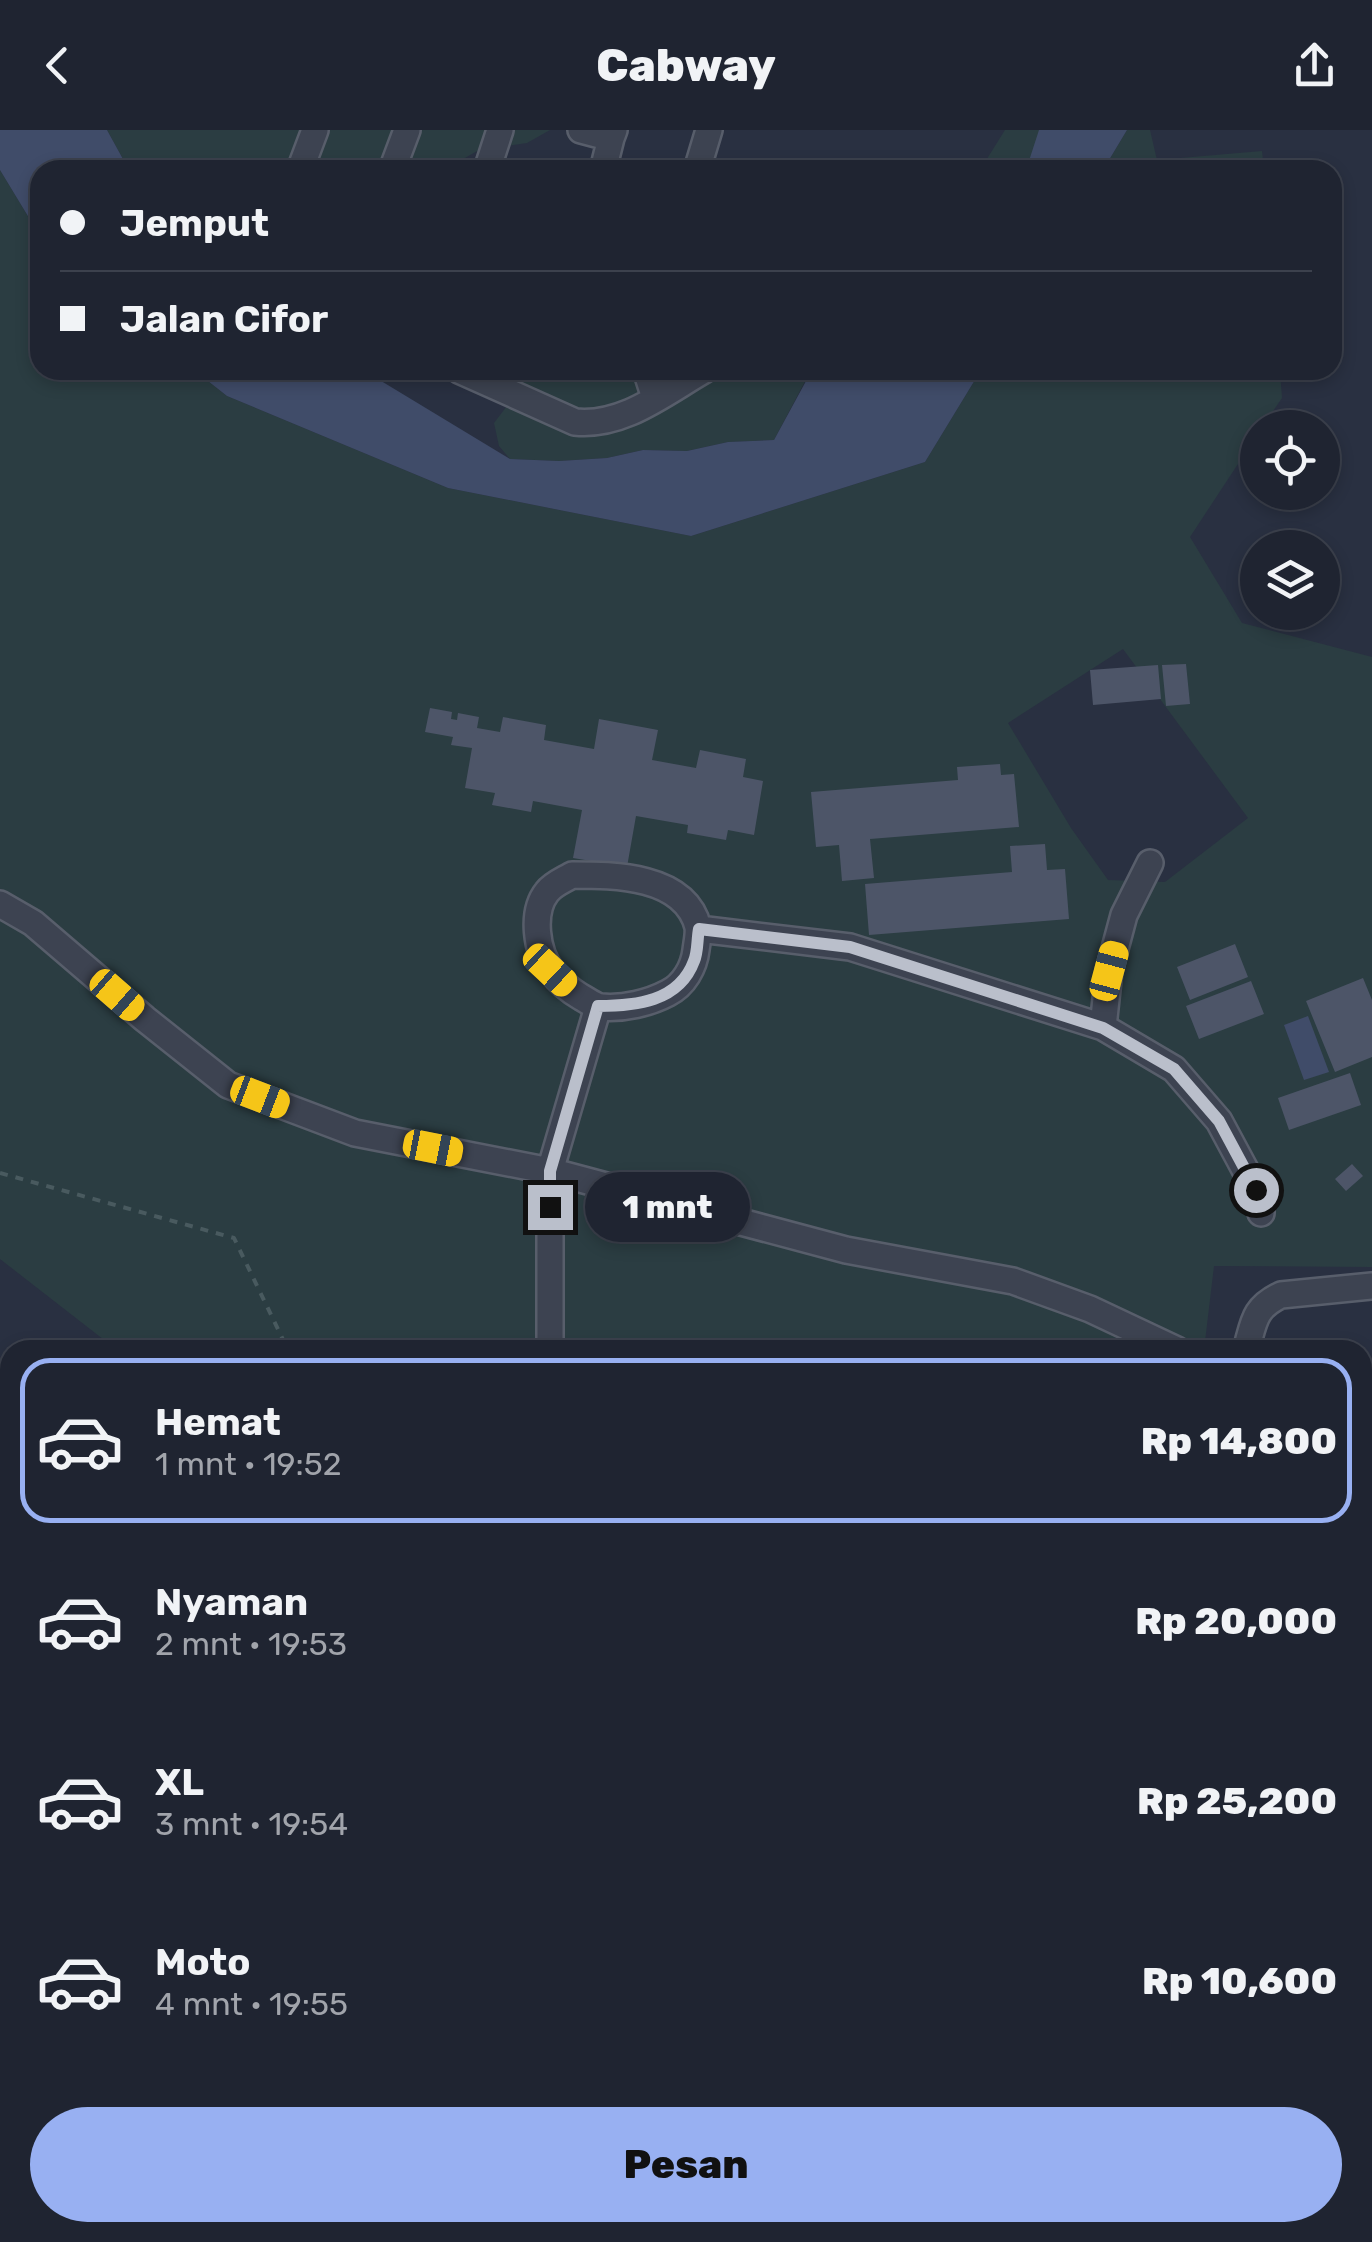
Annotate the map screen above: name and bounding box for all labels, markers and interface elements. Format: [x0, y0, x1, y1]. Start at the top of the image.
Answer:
icon: back [30, 38, 85, 93]
icon: share [1287, 38, 1342, 93]
text: Cabway [596, 39, 776, 92]
text: Jemput [120, 200, 269, 246]
text: Jalan Cifor [120, 296, 328, 342]
map controls [1240, 410, 1340, 630]
button: locate [1240, 410, 1340, 510]
button: layers [1240, 530, 1340, 630]
car [1087, 938, 1131, 1004]
car [518, 939, 582, 1001]
car [85, 964, 149, 1026]
car [227, 1072, 293, 1122]
car [401, 1128, 465, 1168]
route start [1234, 1168, 1279, 1213]
callout: 1 mnt [585, 1172, 750, 1242]
route end [528, 1185, 573, 1230]
text: 1 mnt [623, 1188, 712, 1226]
icon: car [35, 1396, 125, 1486]
text: Hemat [155, 1399, 281, 1445]
text: Rp 14,800 [1141, 1418, 1337, 1464]
text: 1 mnt · 19:52 [155, 1445, 342, 1483]
icon: car [35, 1576, 125, 1666]
text: Nyaman [155, 1579, 308, 1625]
text: Rp 20,000 [1135, 1598, 1337, 1644]
text: 2 mnt · 19:53 [155, 1625, 347, 1663]
icon: car [35, 1756, 125, 1846]
text: XL [155, 1759, 204, 1805]
text: Rp 25,200 [1137, 1778, 1337, 1824]
text: 3 mnt · 19:54 [155, 1805, 348, 1843]
icon: car [35, 1936, 125, 2026]
text: Moto [155, 1939, 251, 1985]
text: Rp 10,600 [1142, 1958, 1337, 2004]
text: 4 mnt · 19:55 [155, 1985, 348, 2023]
button: Pesan [30, 2107, 1342, 2222]

